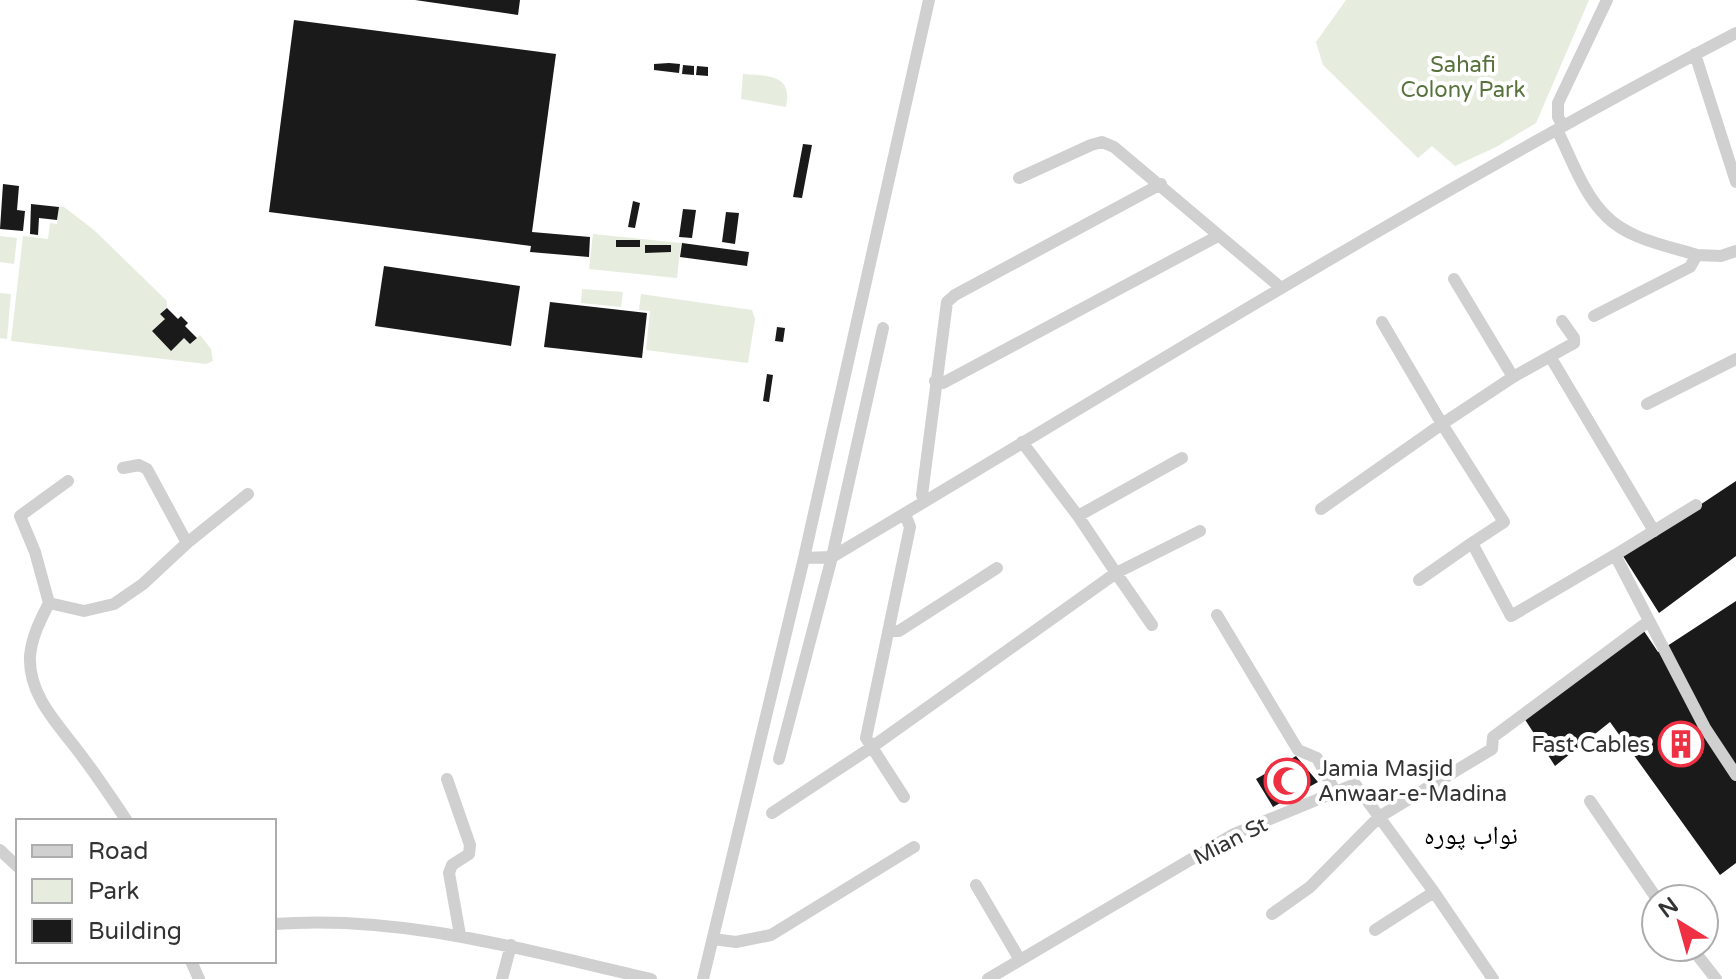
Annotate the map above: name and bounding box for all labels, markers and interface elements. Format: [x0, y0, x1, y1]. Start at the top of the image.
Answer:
park label: Sahafi Colony Park [1401, 52, 1525, 103]
building icon: Fast Cables [1657, 720, 1705, 768]
place label: Fast Cables [1531, 732, 1650, 758]
place label: Jamia Masjid Anwaar-e-Madina [1318, 756, 1507, 807]
mosque icon: Jamia Masjid Anwaar-e-Madina [1263, 757, 1311, 805]
street label: Mian St [1189, 811, 1272, 871]
legend [16, 819, 276, 963]
district label: نواب پورہ [1424, 820, 1518, 851]
text: Road [88, 837, 148, 866]
text: Park [88, 877, 139, 906]
north arrow [1640, 883, 1720, 963]
text: N [1654, 892, 1683, 924]
text: Building [88, 917, 182, 946]

